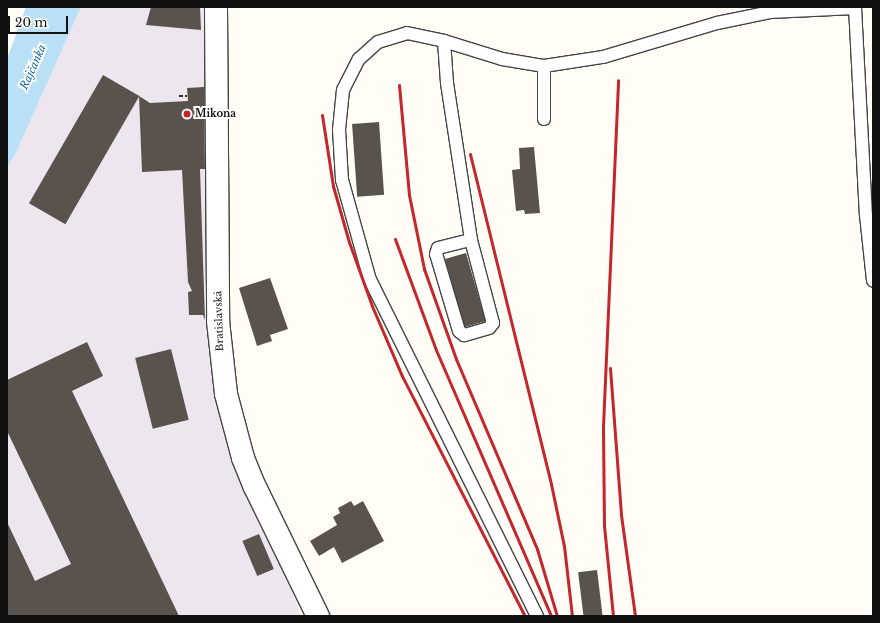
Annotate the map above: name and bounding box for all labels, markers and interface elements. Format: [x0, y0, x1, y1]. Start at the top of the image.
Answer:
scale bar [10, 8, 70, 34]
text: 20 m [15, 15, 47, 30]
water label: Rajčanka [17, 42, 49, 92]
place label: Mikona [195, 108, 236, 120]
marker: Mikona [182, 109, 192, 119]
street label: Bratislavská [212, 291, 226, 351]

